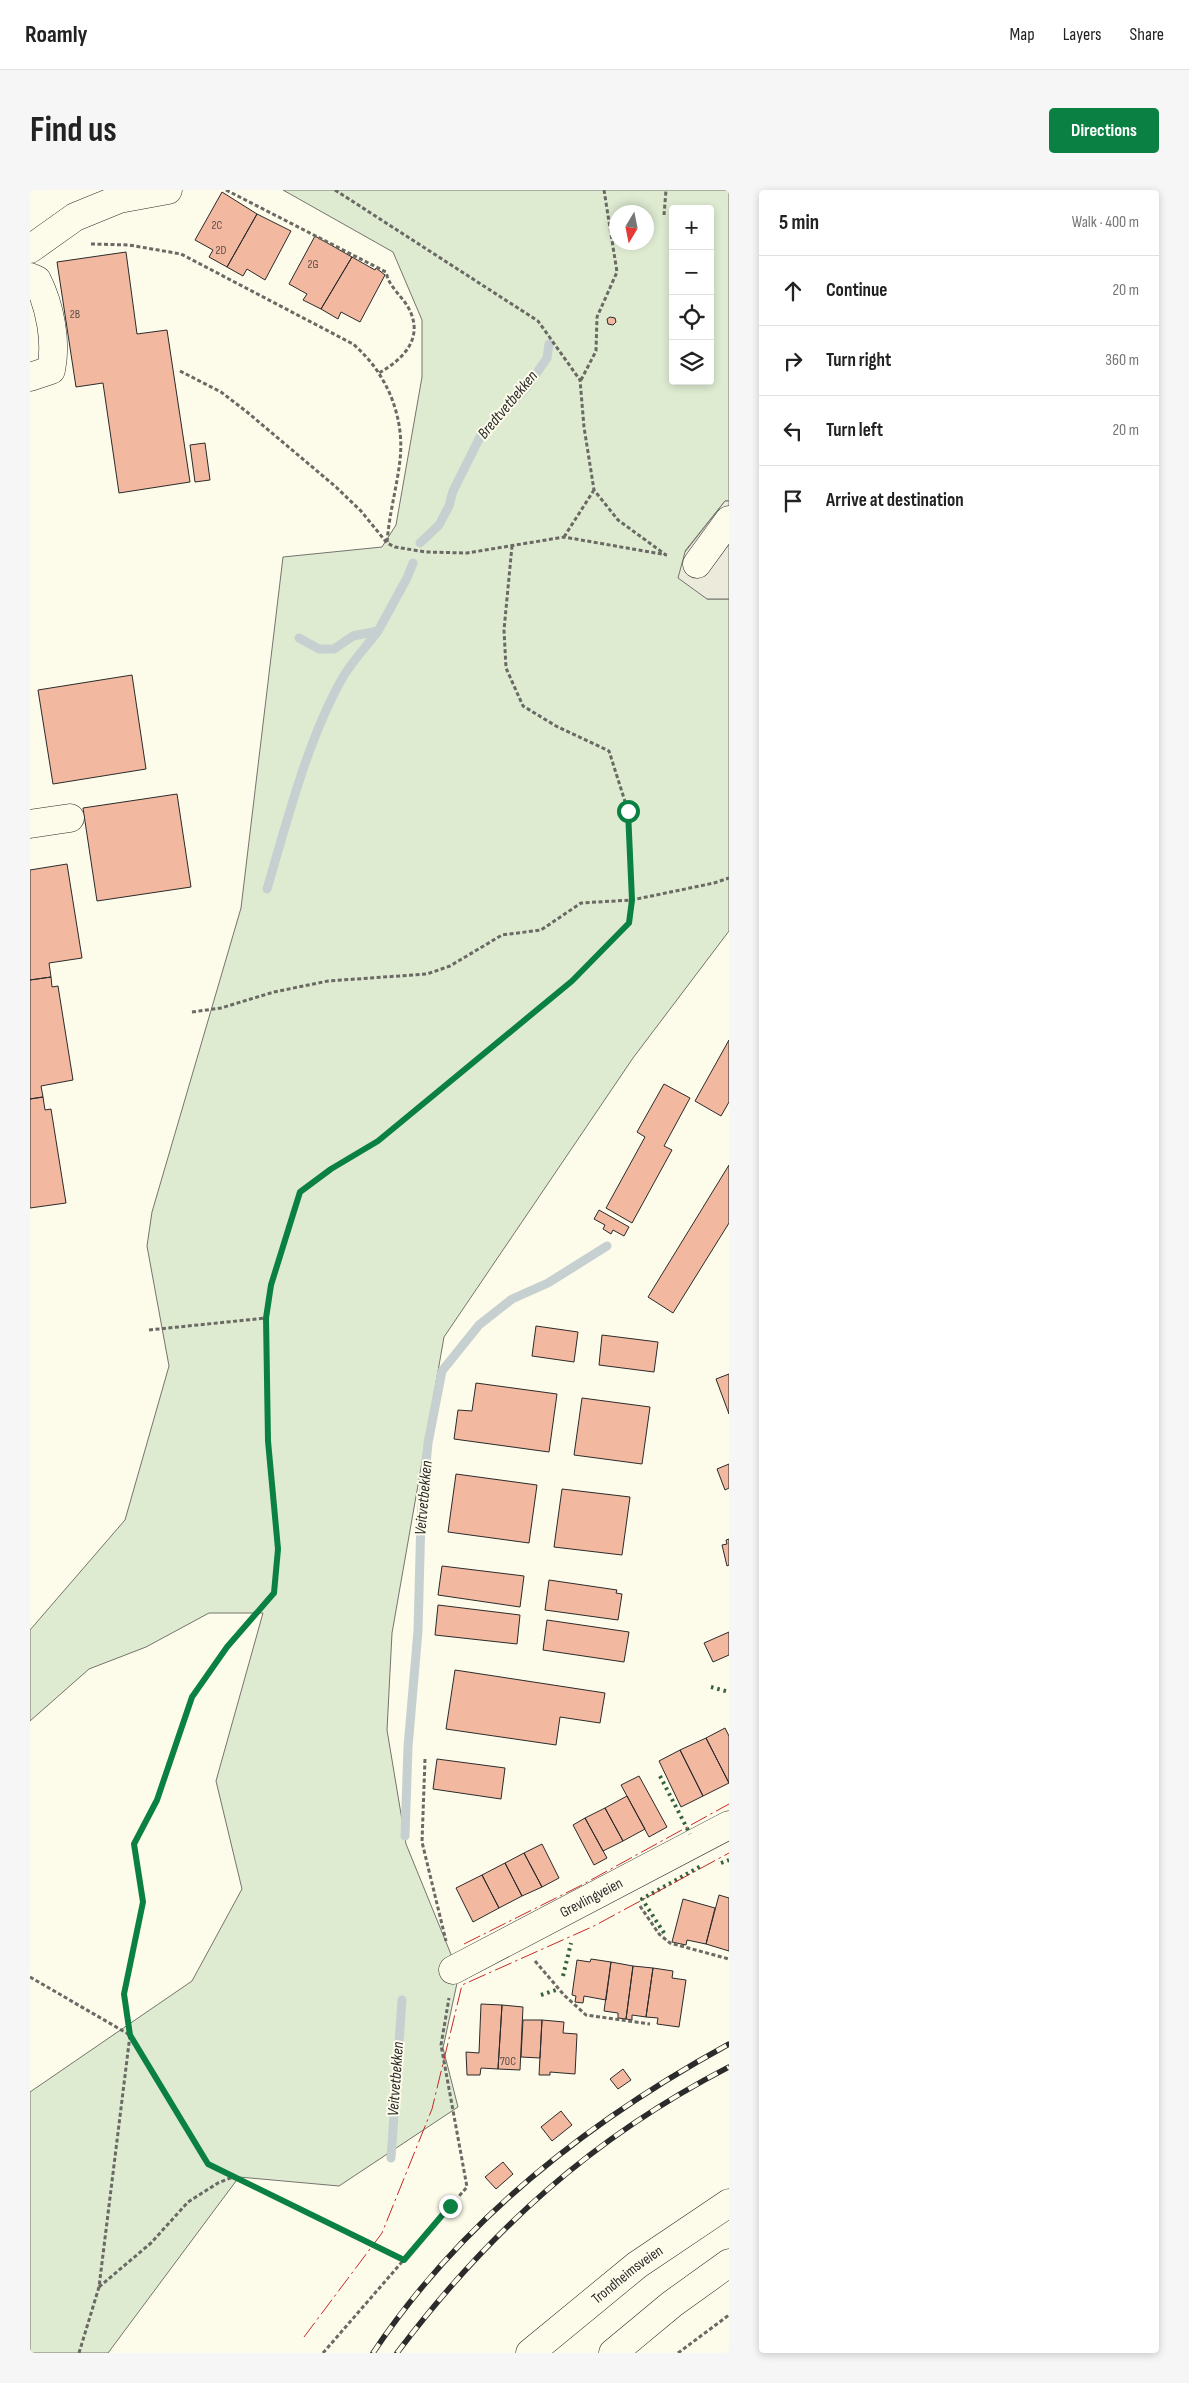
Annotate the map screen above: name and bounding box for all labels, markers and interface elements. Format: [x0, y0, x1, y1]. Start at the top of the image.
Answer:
text: Roamly [25, 20, 88, 49]
text: Map [1010, 24, 1035, 45]
text: Layers [1063, 24, 1102, 45]
text: Share [1130, 24, 1164, 45]
button: Directions [1049, 108, 1159, 153]
text: Find us [30, 109, 117, 152]
north arrow [609, 205, 654, 250]
map controls [669, 205, 714, 385]
button: + [669, 205, 714, 250]
text: 5 min [779, 210, 819, 235]
text: Walk · 400 m [1072, 213, 1139, 232]
house number: 2C [212, 218, 223, 233]
house number: 2D [216, 243, 227, 258]
button: − [669, 250, 714, 295]
house number: 2G [308, 257, 318, 272]
icon: ahead [779, 277, 807, 305]
text: Continue [826, 279, 887, 302]
text: 20 m [1112, 281, 1139, 300]
button: locate [669, 295, 714, 340]
house number: 2B [70, 307, 80, 322]
button: layers [669, 340, 714, 385]
icon: right [779, 347, 807, 375]
text: Turn right [826, 349, 891, 372]
text: 360 m [1105, 351, 1139, 370]
water label: Bredtvetbekken [474, 367, 542, 443]
icon: left [779, 417, 807, 445]
text: Turn left [826, 419, 883, 442]
text: 20 m [1112, 421, 1139, 440]
icon: arrive [779, 487, 807, 515]
text: Arrive at destination [826, 489, 964, 512]
route start [617, 800, 640, 823]
water label: Veitvetbekken [411, 1460, 437, 1536]
street label: Grevlingveien [556, 1873, 626, 1922]
water label: Veitvetbekken [384, 2041, 408, 2117]
house number: 70C [500, 2054, 516, 2069]
route end [439, 2195, 462, 2218]
street label: Trondheimsveien [588, 2241, 666, 2308]

